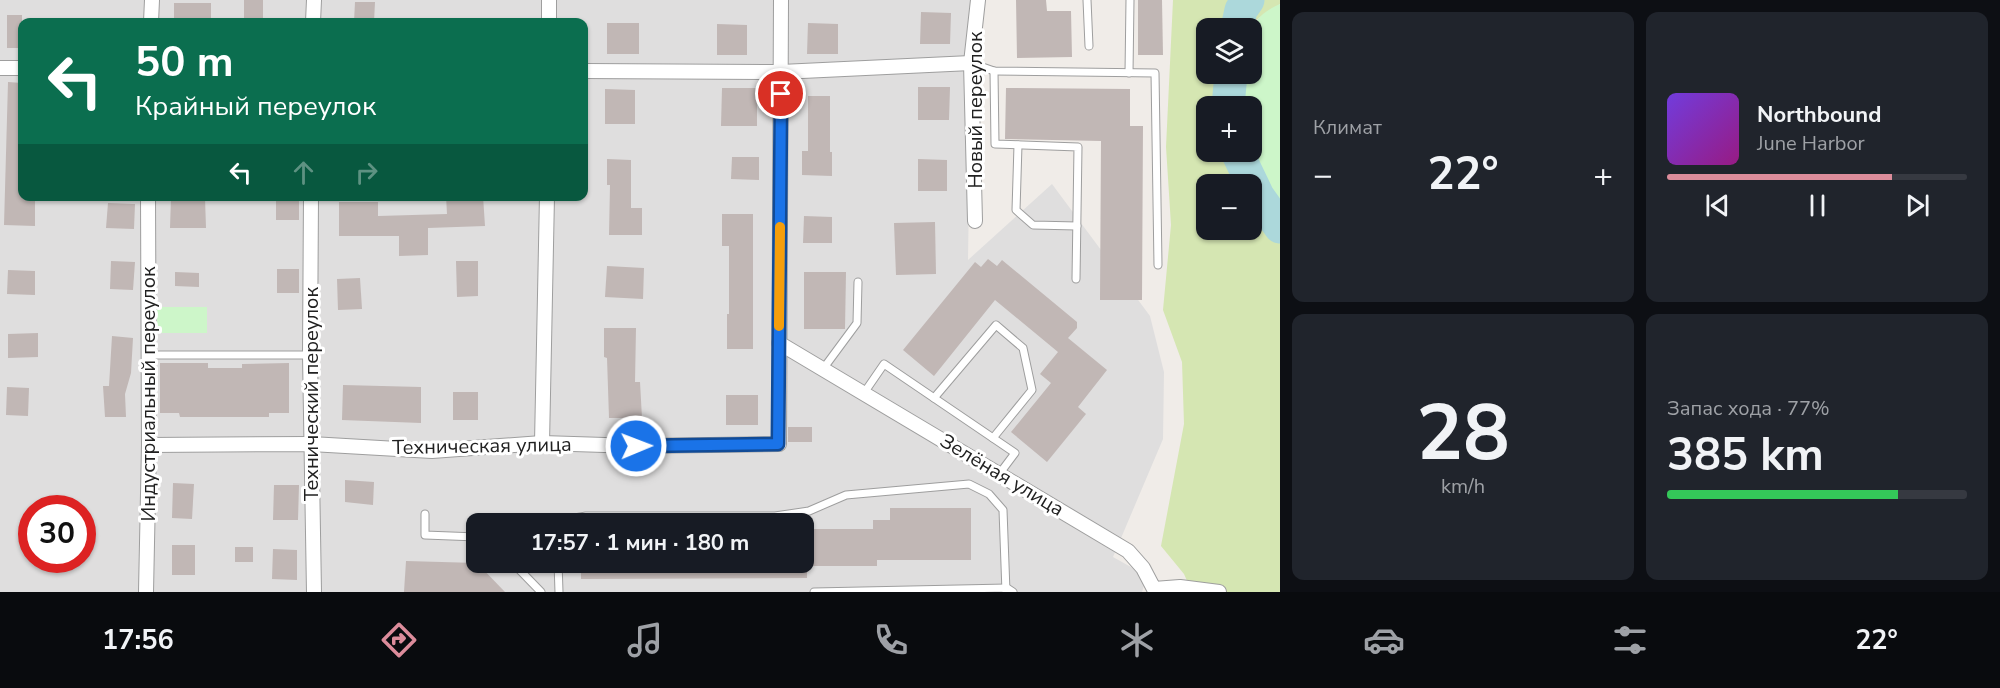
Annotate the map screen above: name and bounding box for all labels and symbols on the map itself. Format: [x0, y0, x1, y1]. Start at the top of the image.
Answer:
street label: Новый переулок [962, 31, 989, 189]
pin [755, 68, 806, 119]
street label: Индустриальный переулок [135, 266, 162, 522]
street label: Технический переулок [298, 287, 325, 501]
position arrow [604, 414, 668, 478]
street label: Зелёная улица [935, 427, 1069, 523]
street label: Техническая улица [392, 431, 572, 461]
speed limit sign: 30 [18, 495, 96, 573]

